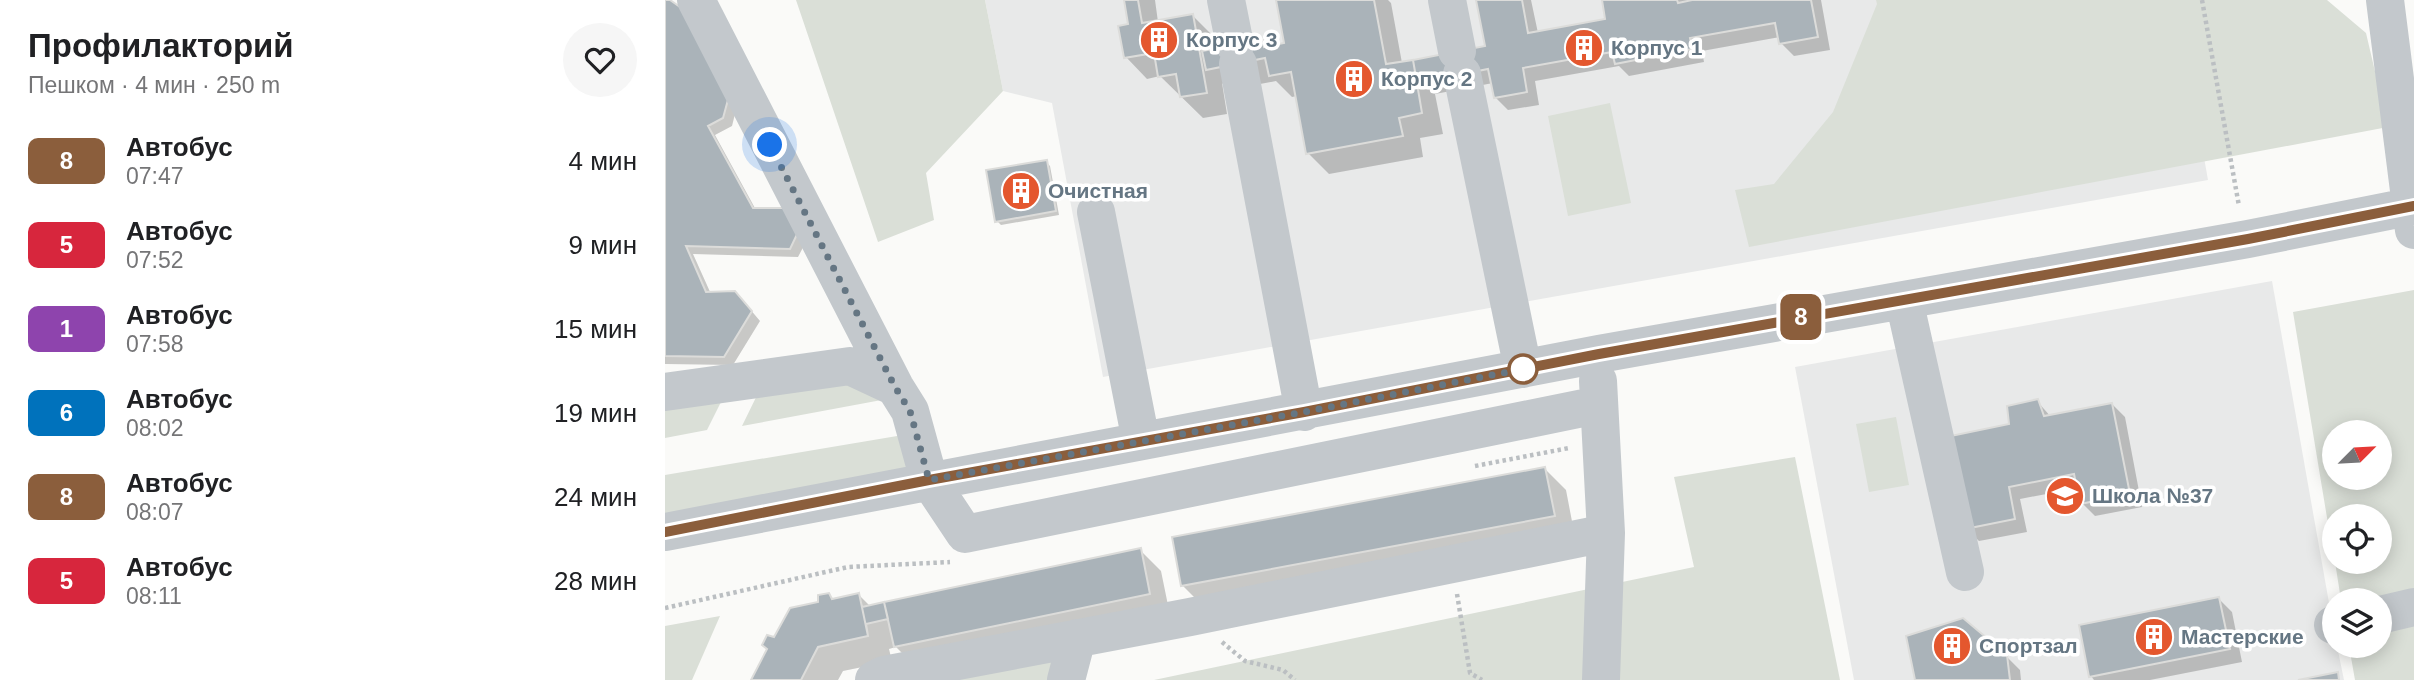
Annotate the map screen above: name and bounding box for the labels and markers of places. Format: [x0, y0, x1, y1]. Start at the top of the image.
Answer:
building icon: Корпус 3 [1138, 19, 1180, 61]
building icon: Корпус 1 [1563, 27, 1605, 69]
place label: Корпус 3 [1186, 28, 1278, 51]
place label: Корпус 1 [1611, 36, 1703, 59]
building icon: Корпус 2 [1333, 58, 1375, 100]
place label: Корпус 2 [1381, 67, 1473, 90]
building icon: Очистная [1000, 170, 1042, 212]
place label: Очистная [1048, 179, 1148, 202]
unlabelled marker [1508, 354, 1538, 384]
school or university icon: Школа №37 [2044, 475, 2086, 517]
place label: Школа №37 [2092, 484, 2213, 507]
building icon: Мастерские [2133, 616, 2175, 658]
building icon: Спортзал [1931, 625, 1973, 667]
place label: Мастерские [2181, 625, 2304, 648]
place label: Спортзал [1979, 634, 2078, 657]

